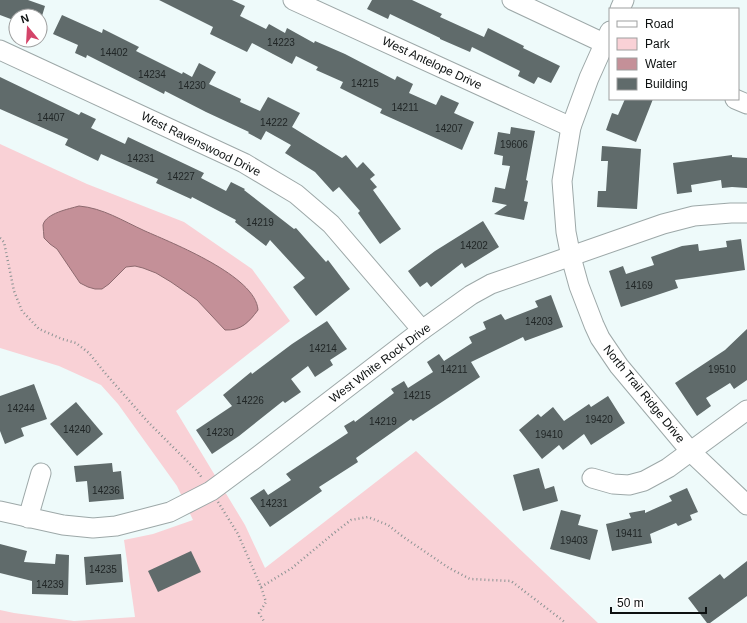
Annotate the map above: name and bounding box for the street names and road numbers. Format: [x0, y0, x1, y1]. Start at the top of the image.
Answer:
street label: West Antelope Drive [380, 34, 484, 92]
street label: West Ravenswood Drive [139, 109, 263, 179]
street label: West White Rock Drive [327, 320, 434, 406]
street label: North Trail Ridge Drive [600, 342, 688, 446]

